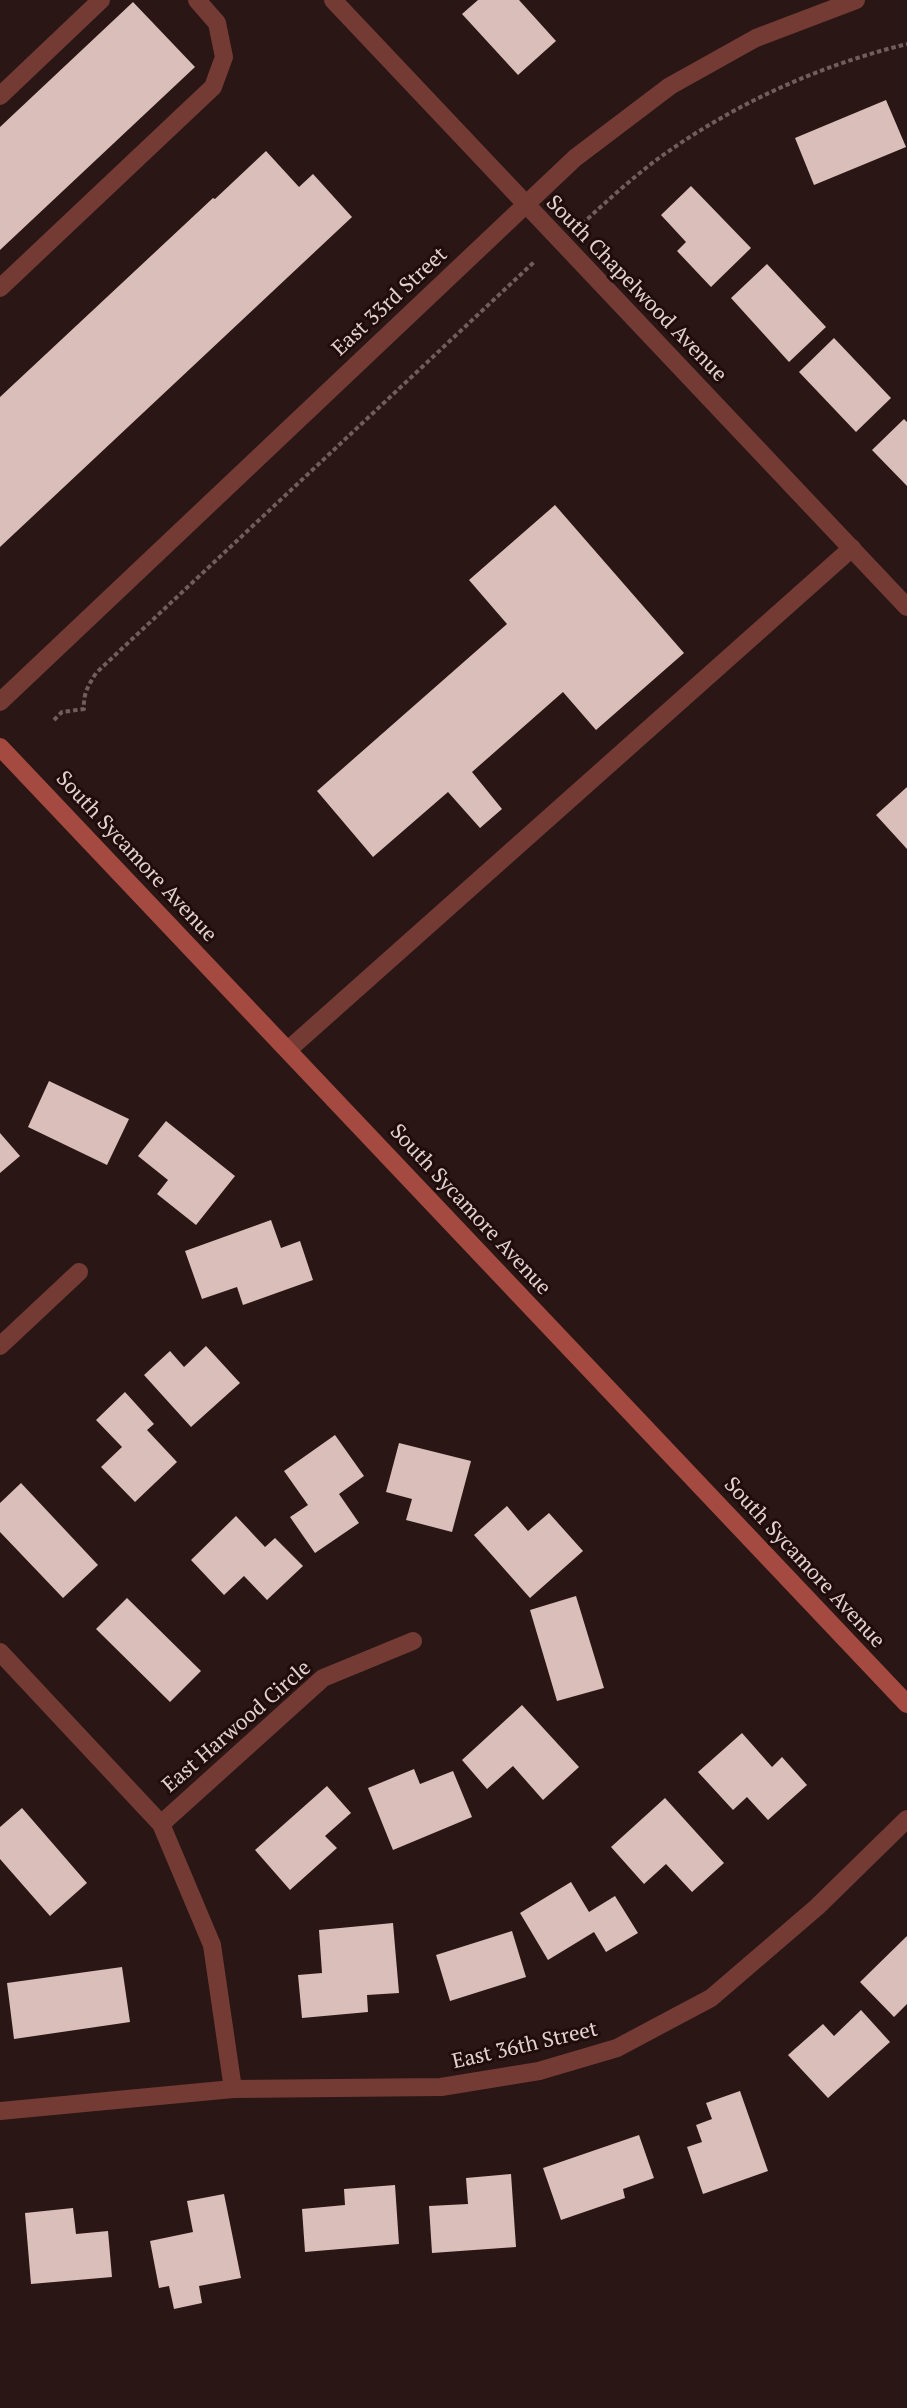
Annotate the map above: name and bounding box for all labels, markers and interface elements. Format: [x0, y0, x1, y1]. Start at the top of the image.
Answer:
street label: South Chapelwood Avenue [540, 191, 732, 387]
street label: East 33rd Street [327, 242, 453, 362]
street label: South Sycamore Avenue [50, 766, 222, 948]
street label: South Sycamore Avenue [384, 1119, 556, 1301]
street label: South Sycamore Avenue [718, 1472, 890, 1654]
street label: East Harwood Circle [158, 1656, 316, 1798]
street label: East 36th Street [450, 2017, 600, 2075]

